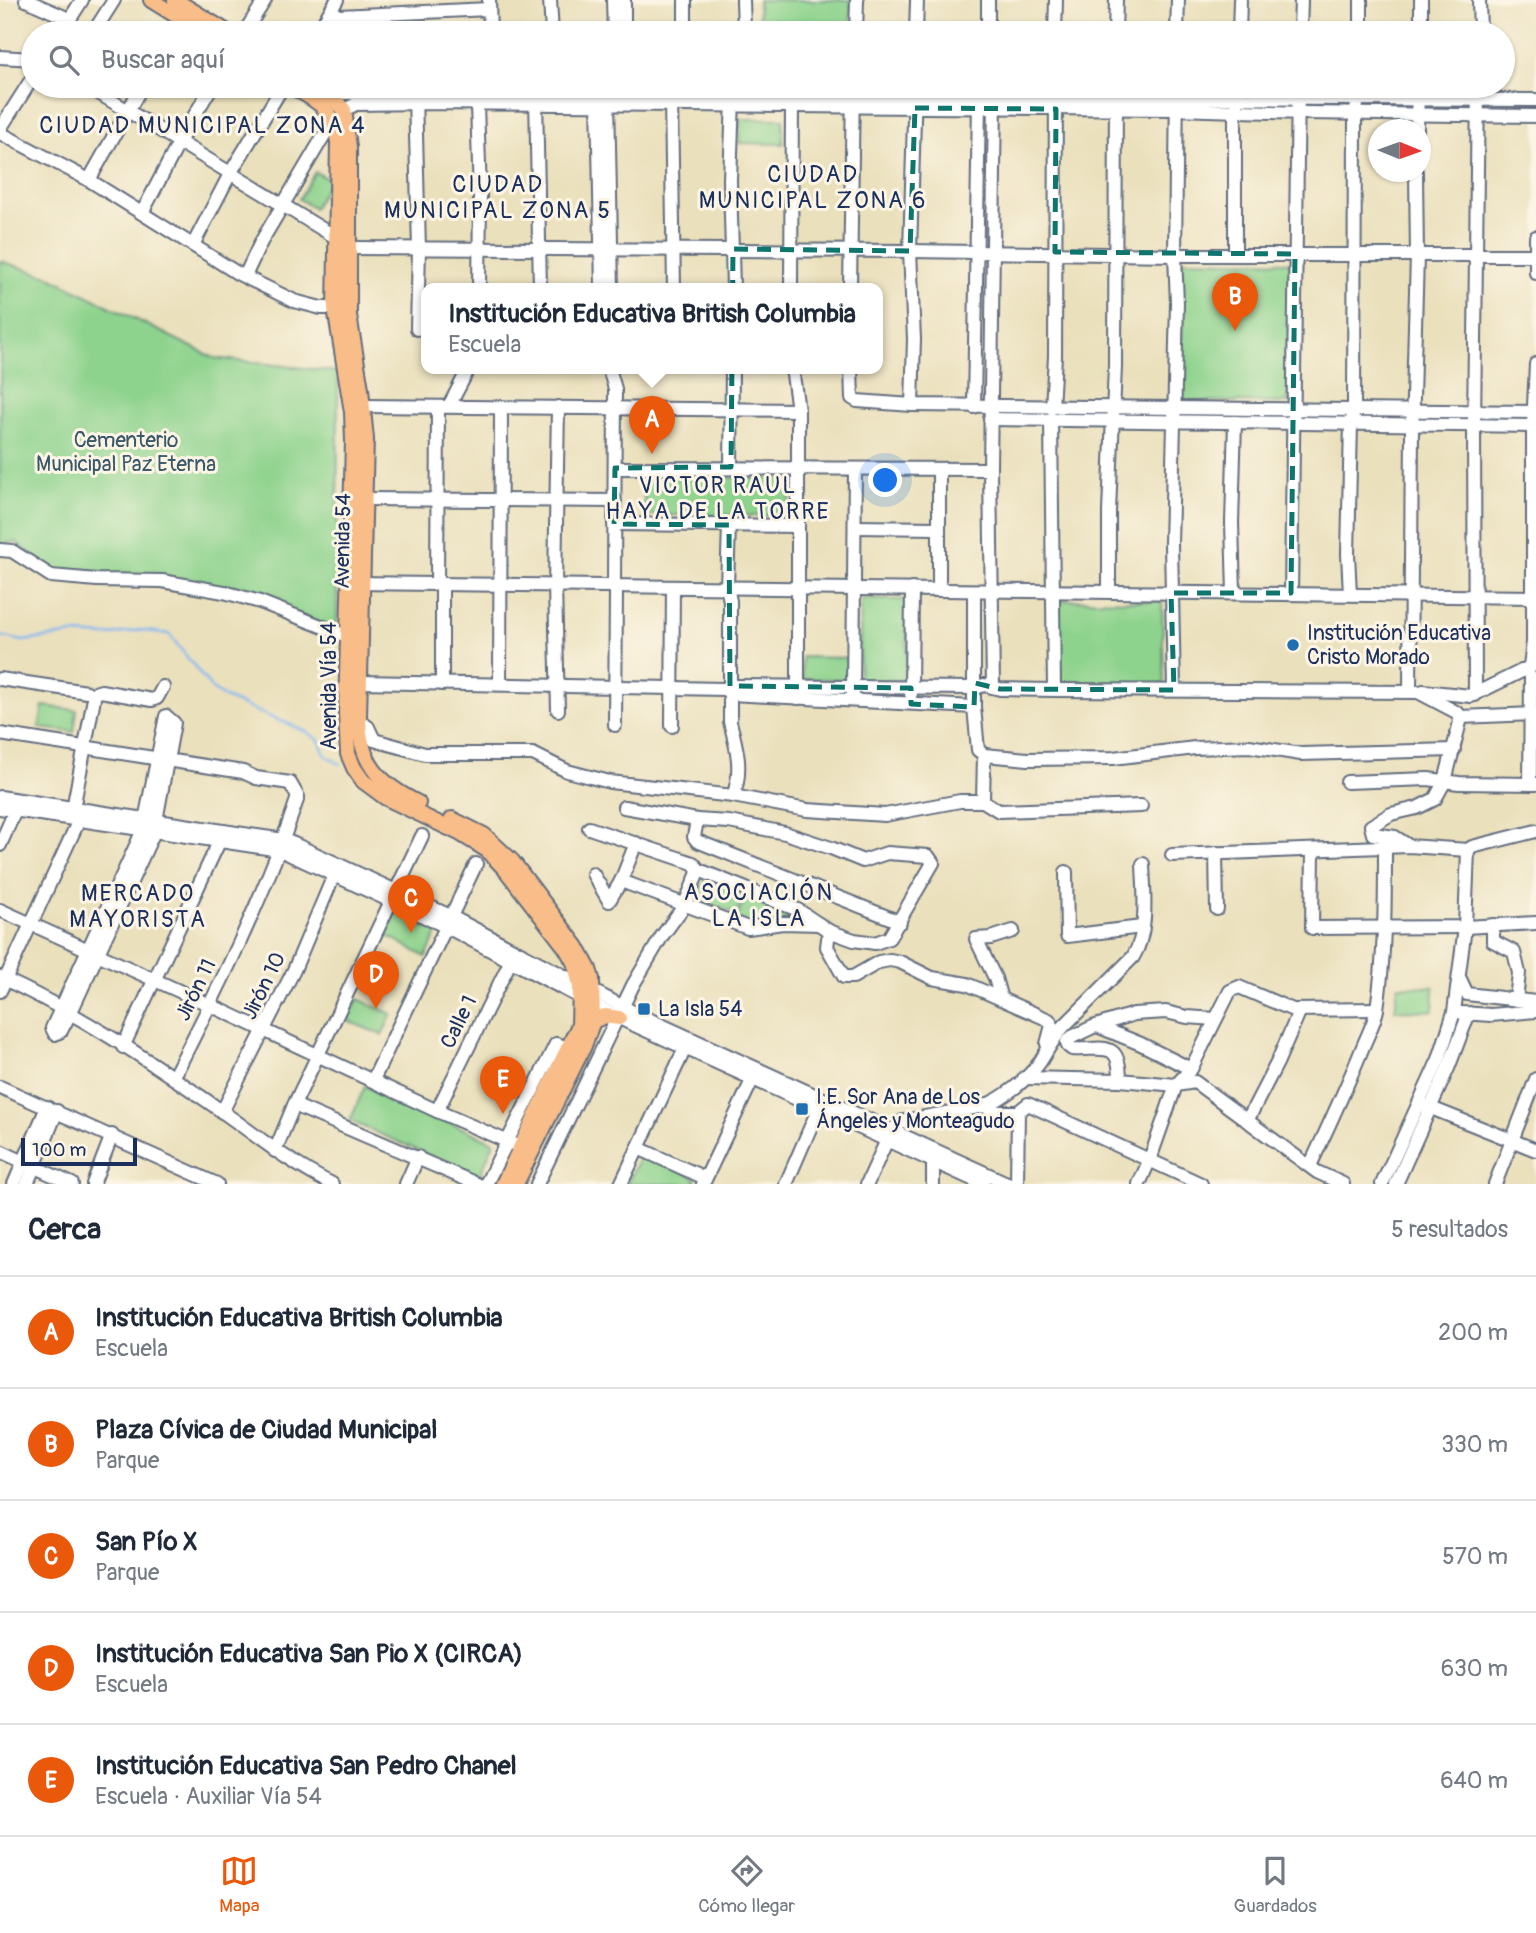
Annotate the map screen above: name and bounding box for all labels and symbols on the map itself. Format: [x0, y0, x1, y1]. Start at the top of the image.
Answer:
district label: CIUDAD MUNICIPAL ZONA 4 [39, 111, 367, 140]
north arrow [1368, 119, 1431, 182]
district label: CIUDAD MUNICIPAL ZONA 6 [699, 160, 927, 215]
district label: CIUDAD MUNICIPAL ZONA 5 [384, 170, 612, 225]
pin: B [1212, 273, 1258, 331]
pin: A [629, 396, 675, 454]
park label: Cementerio Municipal Paz Eterna [36, 427, 216, 478]
your location [868, 463, 902, 497]
district label: VICTOR RAUL HAYA DE LA TORRE [606, 471, 831, 526]
street label: Avenida 54 [329, 493, 357, 589]
place label: Institución Educativa Cristo Morado [1307, 620, 1491, 671]
street label: Avenida Vía 54 [316, 622, 343, 750]
marker: Institución Educativa Cristo Morado [1285, 637, 1301, 653]
pin: C [388, 875, 434, 933]
district label: ASOCIACIÓN LA ISLA [684, 877, 834, 933]
district label: MERCADO MAYORISTA [69, 879, 207, 934]
street label: Jirón 10 [236, 948, 292, 1024]
pin: D [353, 951, 399, 1009]
street label: Jirón 11 [169, 955, 223, 1025]
street label: Calle 1 [435, 991, 483, 1053]
place label: La Isla 54 [658, 996, 742, 1023]
marker: La Isla 54 [636, 1001, 652, 1017]
pin: E [480, 1056, 526, 1114]
place label: I.E. Sor Ana de Los Ángeles y Monteagudo [816, 1084, 1014, 1135]
marker: I.E. Sor Ana de Los Ángeles y Monteagudo [794, 1101, 810, 1117]
scale bar [21, 1135, 136, 1167]

